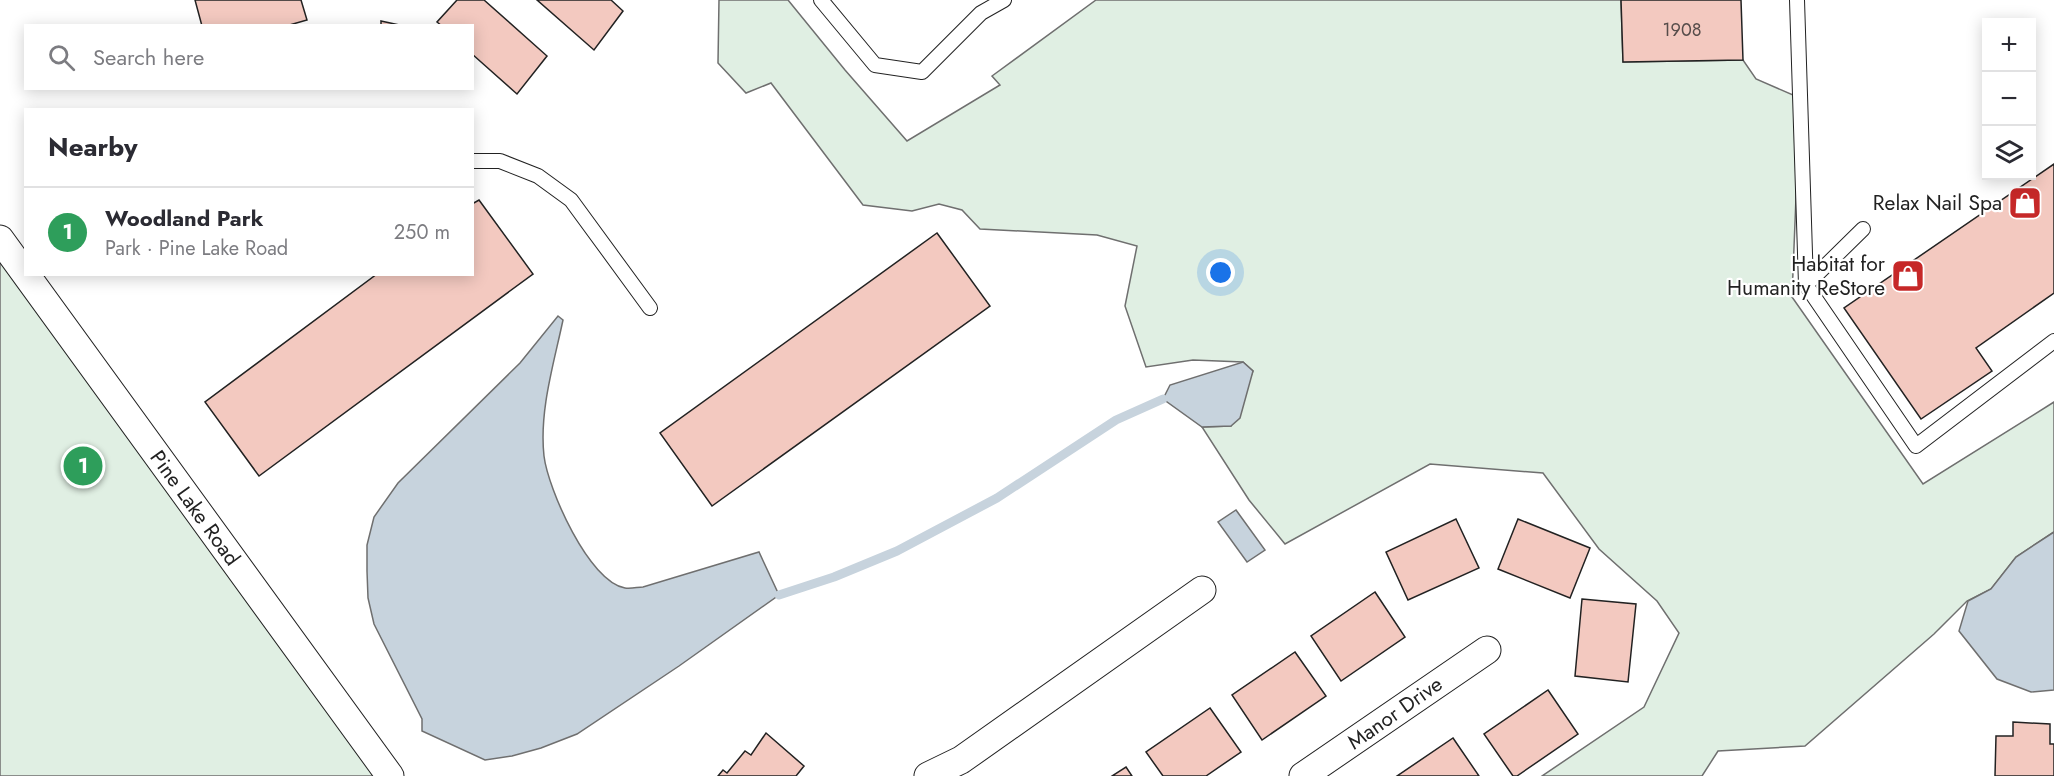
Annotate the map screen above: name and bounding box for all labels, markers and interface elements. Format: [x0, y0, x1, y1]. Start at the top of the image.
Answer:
house number: 1908 [1662, 17, 1702, 43]
map controls [1982, 18, 2036, 180]
button: + [1982, 18, 2036, 72]
search box [24, 24, 474, 90]
icon: search [45, 41, 78, 74]
text: Search here [93, 41, 204, 73]
button: − [1982, 72, 2036, 126]
button: layers [1982, 126, 2036, 180]
text: Nearby [48, 128, 137, 166]
shop icon: Relax Nail Spa [2007, 185, 2043, 221]
place label: Relax Nail Spa [1873, 188, 2002, 218]
text: Woodland Park [105, 202, 263, 234]
text: 1 [62, 218, 73, 247]
text: 250 m [394, 218, 450, 247]
text: Park · Pine Lake Road [105, 234, 288, 263]
place label: Habitat for Humanity ReStore [1727, 249, 1886, 303]
your location [1206, 258, 1235, 287]
shop icon: Habitat for Humanity ReStore [1890, 258, 1926, 294]
pin: 1 [64, 444, 103, 488]
street label: Pine Lake Road [143, 444, 247, 572]
street label: Manor Drive [1341, 669, 1449, 757]

